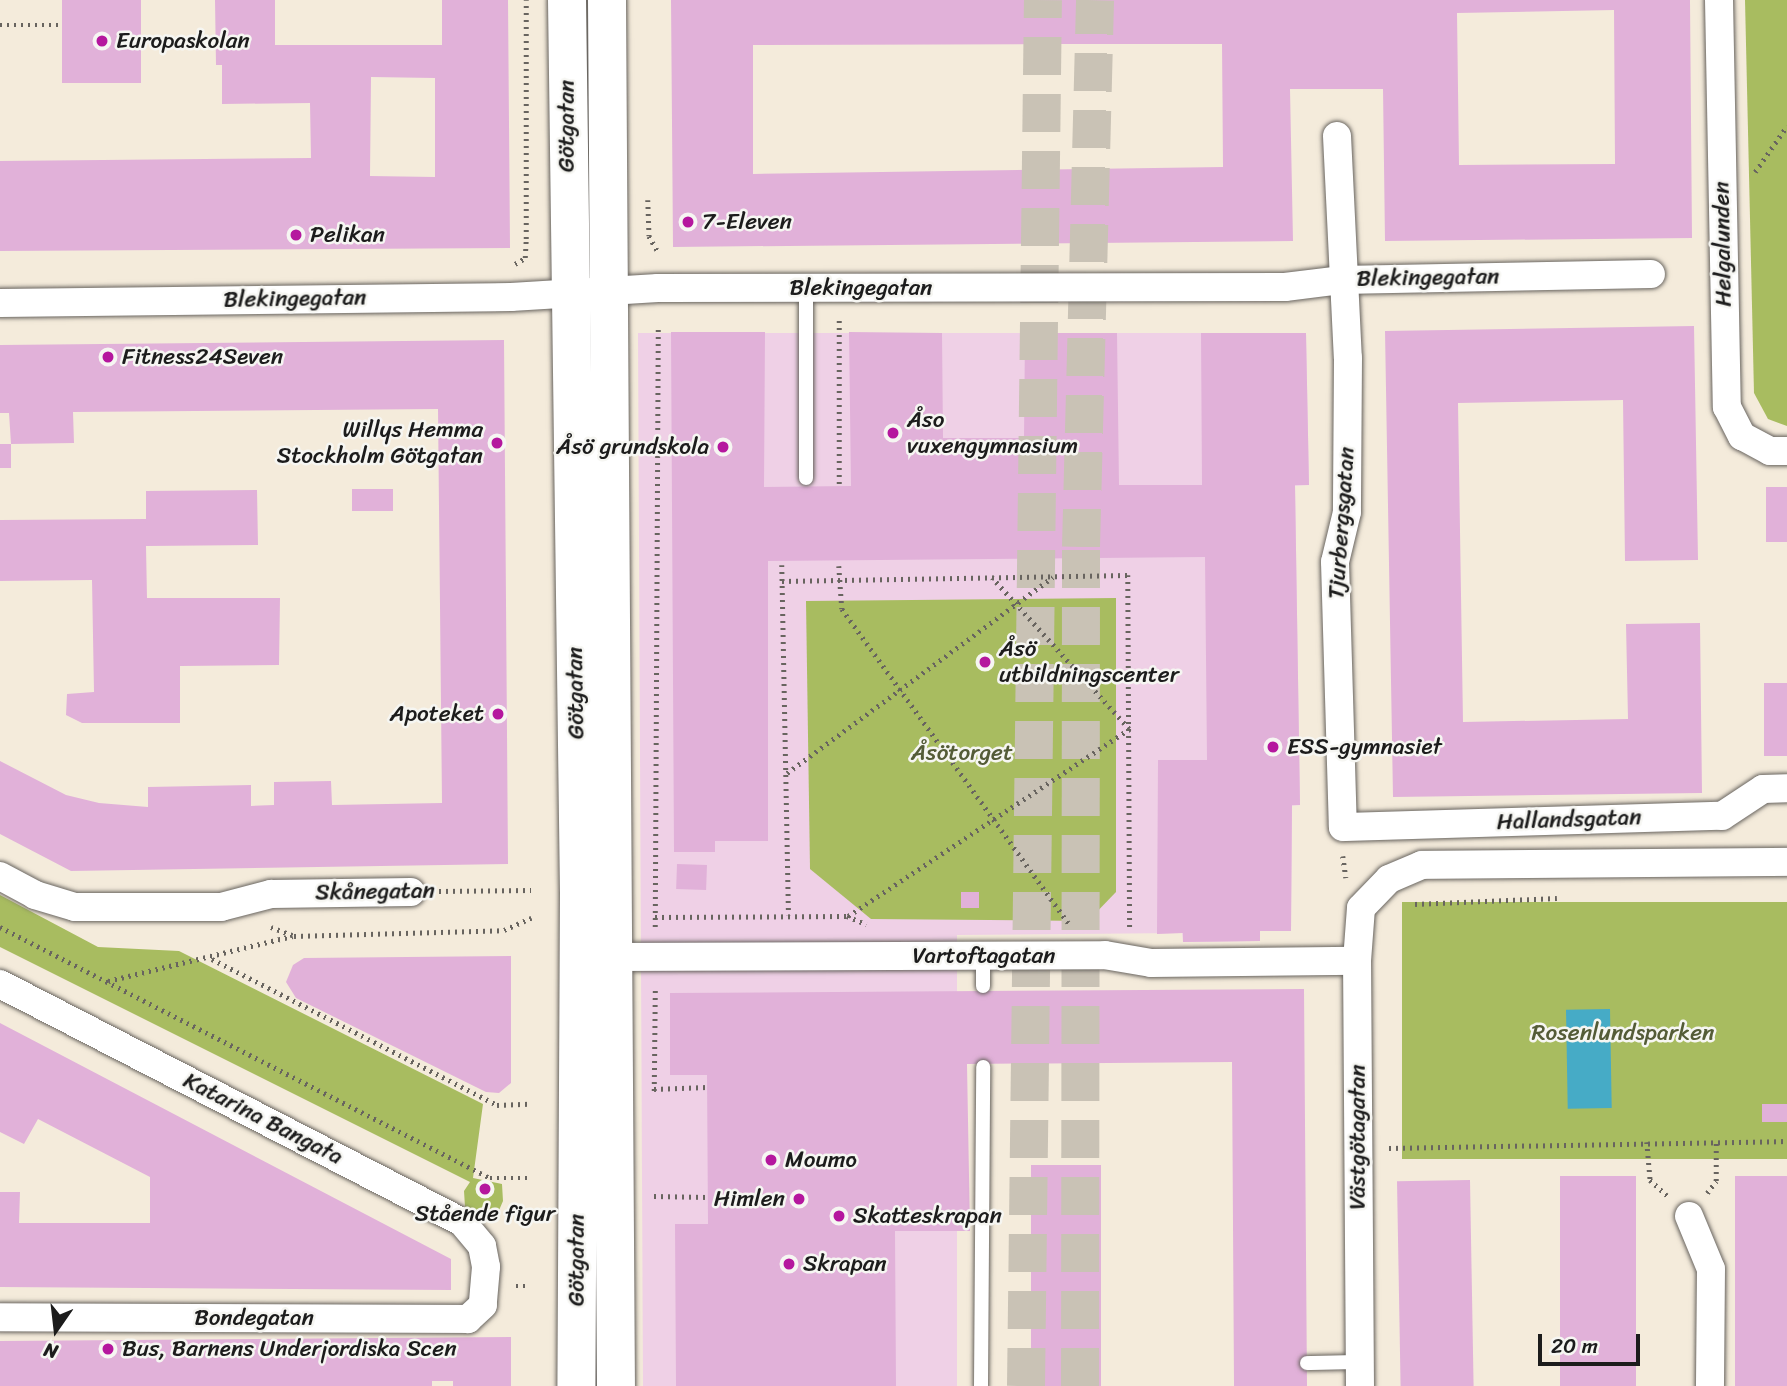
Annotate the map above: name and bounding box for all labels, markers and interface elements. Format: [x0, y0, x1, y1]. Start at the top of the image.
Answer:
place label: Europaskolan [116, 27, 250, 55]
marker: Europaskolan [94, 33, 110, 49]
street label: Götgatan [553, 80, 581, 172]
street label: Helgalunden [1708, 181, 1738, 307]
place label: 7-Eleven [702, 208, 792, 236]
marker: 7-Eleven [680, 214, 696, 230]
place label: Pelikan [310, 221, 385, 249]
marker: Pelikan [288, 227, 304, 243]
street label: Blekingegatan [1356, 263, 1500, 293]
street label: Blekingegatan [789, 274, 933, 302]
street label: Blekingegatan [223, 284, 367, 314]
place label: Fitness24Seven [122, 343, 283, 371]
marker: Fitness24Seven [100, 349, 116, 365]
place label: Åso vuxengymnasium [907, 406, 1078, 460]
place label: Willys Hemma Stockholm Götgatan [277, 416, 483, 470]
marker: Åso vuxengymnasium [885, 425, 901, 441]
place label: Åsö grundskola [555, 433, 709, 461]
marker: Willys Hemma Stockholm Götgatan [489, 435, 505, 451]
marker: Åsö grundskola [715, 439, 731, 455]
street label: Tjurbergsgatan [1323, 446, 1361, 600]
place label: Åsö utbildningscenter [999, 635, 1179, 689]
street label: Götgatan [561, 647, 591, 739]
marker: Åsö utbildningscenter [977, 654, 993, 670]
place label: Apoteket [390, 700, 484, 728]
marker: Apoteket [490, 706, 506, 722]
place label: ESS-gymnasiet [1287, 733, 1442, 761]
park label: Åsötorget [911, 739, 1013, 767]
marker: ESS-gymnasiet [1265, 739, 1281, 755]
street label: Hallandsgatan [1496, 804, 1642, 836]
street label: Skånegatan [315, 877, 435, 907]
street label: Vartoftagatan [913, 942, 1055, 970]
park label: Rosenlundsparken [1532, 1019, 1714, 1047]
street label: Västgötagatan [1344, 1064, 1372, 1210]
street label: Katarina Bangata [179, 1067, 347, 1171]
place label: Moumo [785, 1146, 857, 1174]
marker: Moumo [763, 1152, 779, 1168]
marker: Stående figur [477, 1181, 493, 1197]
place label: Himlen [714, 1185, 785, 1213]
marker: Himlen [791, 1191, 807, 1207]
place label: Stående figur [415, 1200, 555, 1228]
place label: Skatteskrapan [853, 1202, 1002, 1230]
marker: Skatteskrapan [831, 1208, 847, 1224]
street label: Götgatan [563, 1214, 591, 1306]
place label: Skrapan [803, 1250, 887, 1278]
marker: Skrapan [781, 1256, 797, 1272]
north arrow [21, 1295, 91, 1365]
street label: Bondegatan [194, 1304, 314, 1332]
scale bar [1542, 1320, 1644, 1364]
text: 20 m [1551, 1327, 1598, 1365]
text: N [40, 1333, 61, 1368]
place label: Bus, Barnens Underjordiska Scen [122, 1335, 459, 1363]
marker: Bus, Barnens Underjordiska Scen [100, 1341, 116, 1357]

